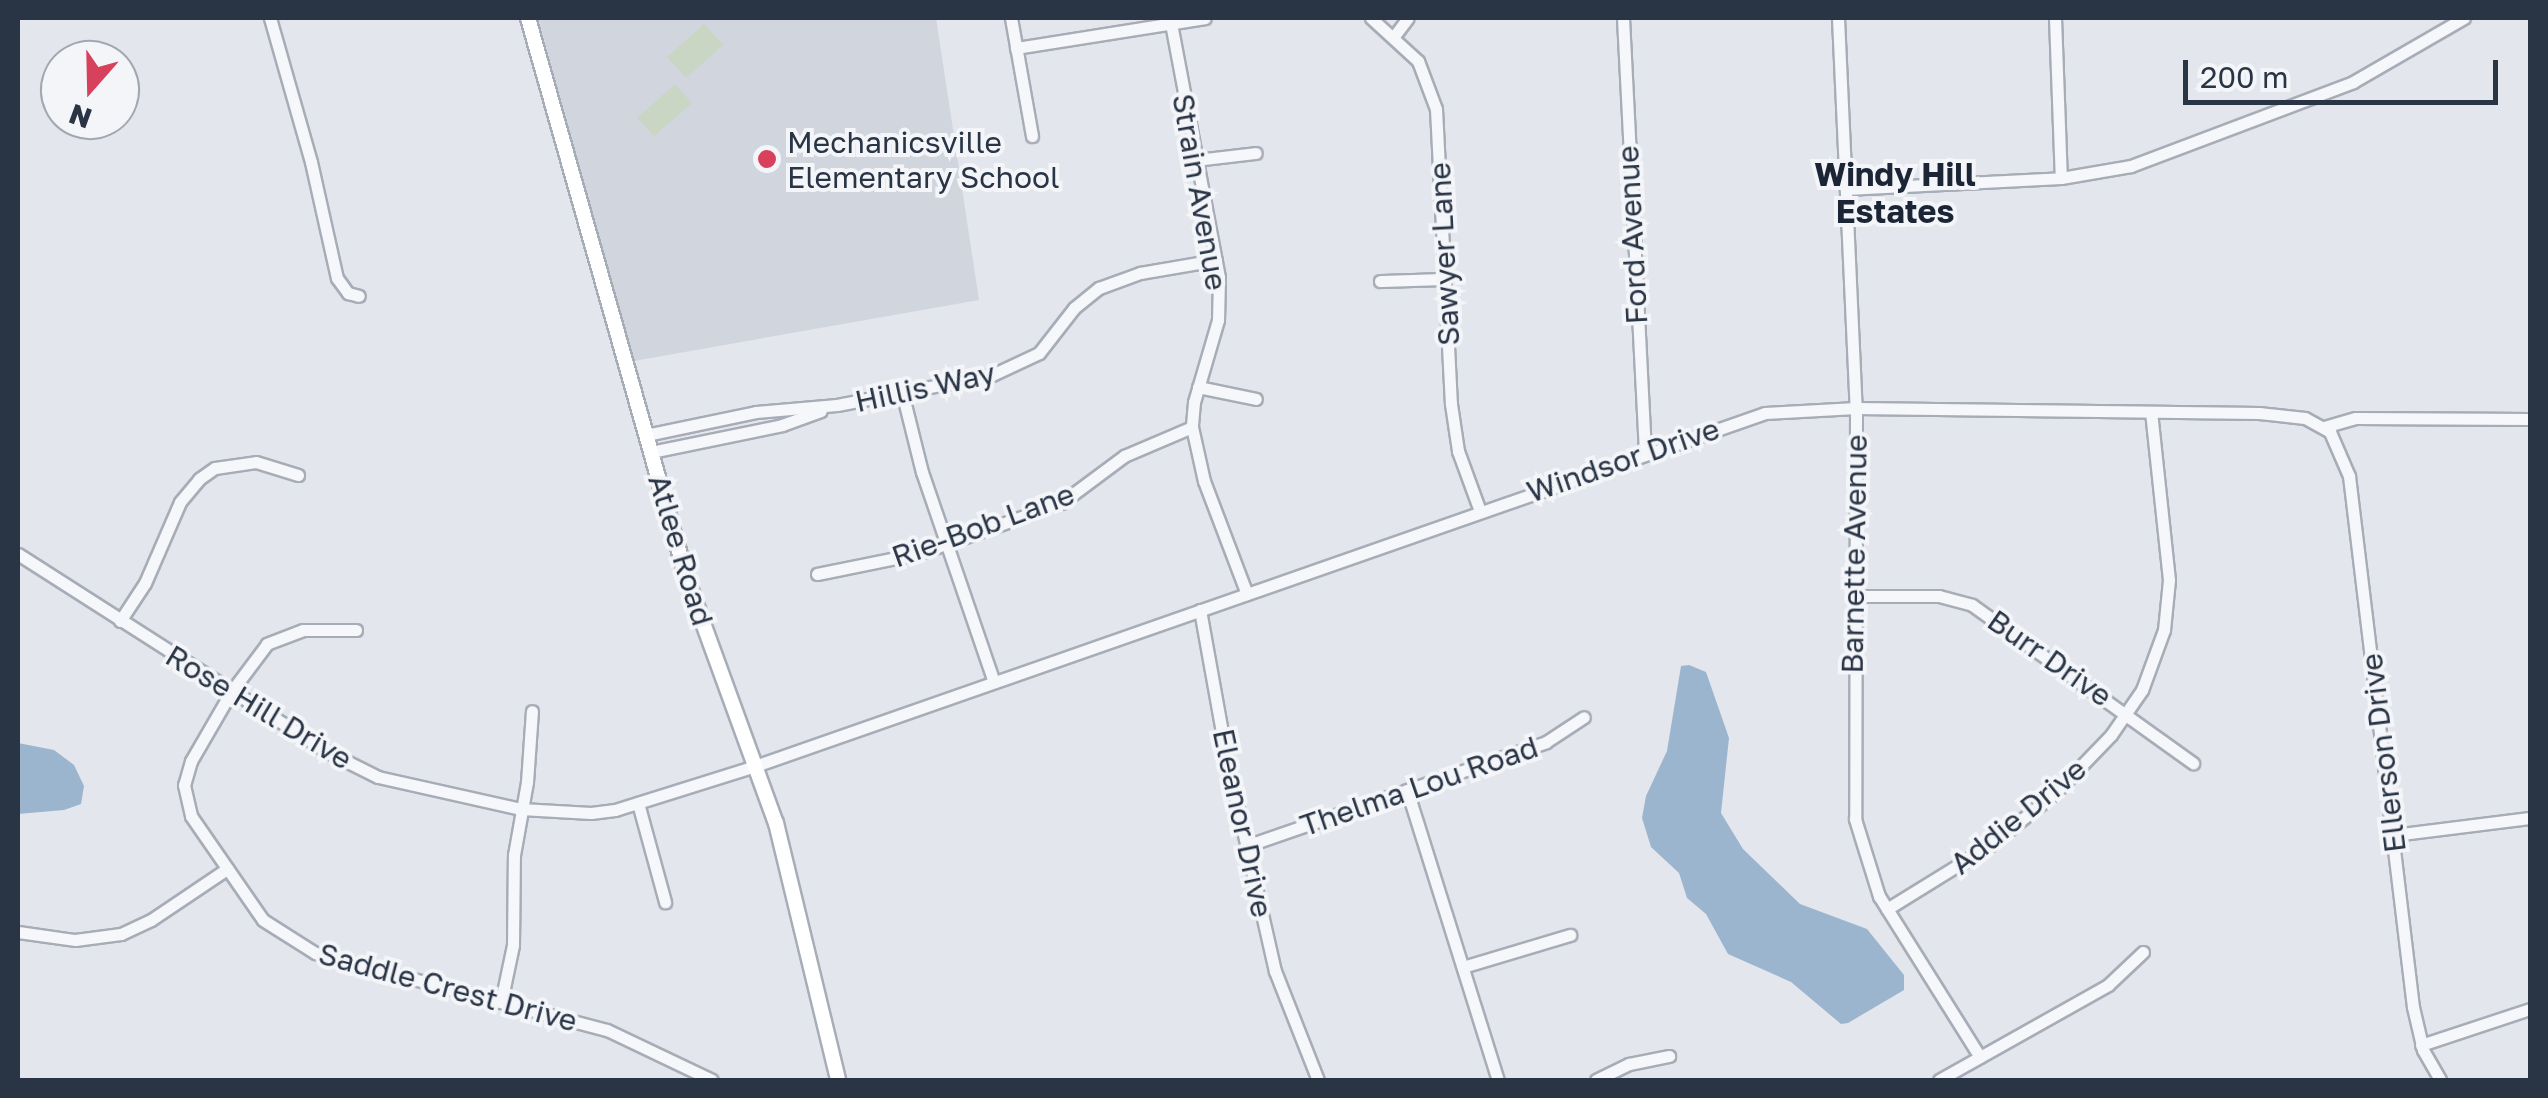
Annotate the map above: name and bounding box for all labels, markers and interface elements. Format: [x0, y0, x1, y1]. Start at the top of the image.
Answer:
north arrow [40, 40, 140, 140]
scale bar [2188, 40, 2503, 102]
text: 200 m [2200, 59, 2289, 95]
street label: Strain Avenue [1165, 91, 1235, 293]
text: N [65, 98, 96, 136]
place label: Mechanicsville Elementary School [787, 124, 1060, 194]
street label: Ford Avenue [1609, 145, 1655, 325]
marker: Mechanicsville Elementary School [756, 148, 778, 170]
district label: Windy Hill Estates [1814, 156, 1976, 231]
street label: Sawyer Lane [1421, 161, 1467, 347]
street label: Hillis Way [852, 355, 998, 419]
street label: Windsor Drive [1522, 410, 1724, 510]
street label: Barnette Avenue [1834, 434, 1874, 674]
street label: Atlee Road [641, 470, 721, 630]
street label: Rie-Bob Lane [887, 475, 1079, 575]
street label: Burr Drive [1981, 602, 2119, 714]
street label: Rose Hill Drive [159, 637, 359, 777]
street label: Ellerson Drive [2353, 651, 2413, 855]
street label: Eleanor Drive [1205, 725, 1281, 921]
street label: Thelma Lou Road [1295, 728, 1543, 844]
street label: Addie Drive [1943, 750, 2093, 882]
street label: Saddle Crest Drive [315, 935, 581, 1039]

